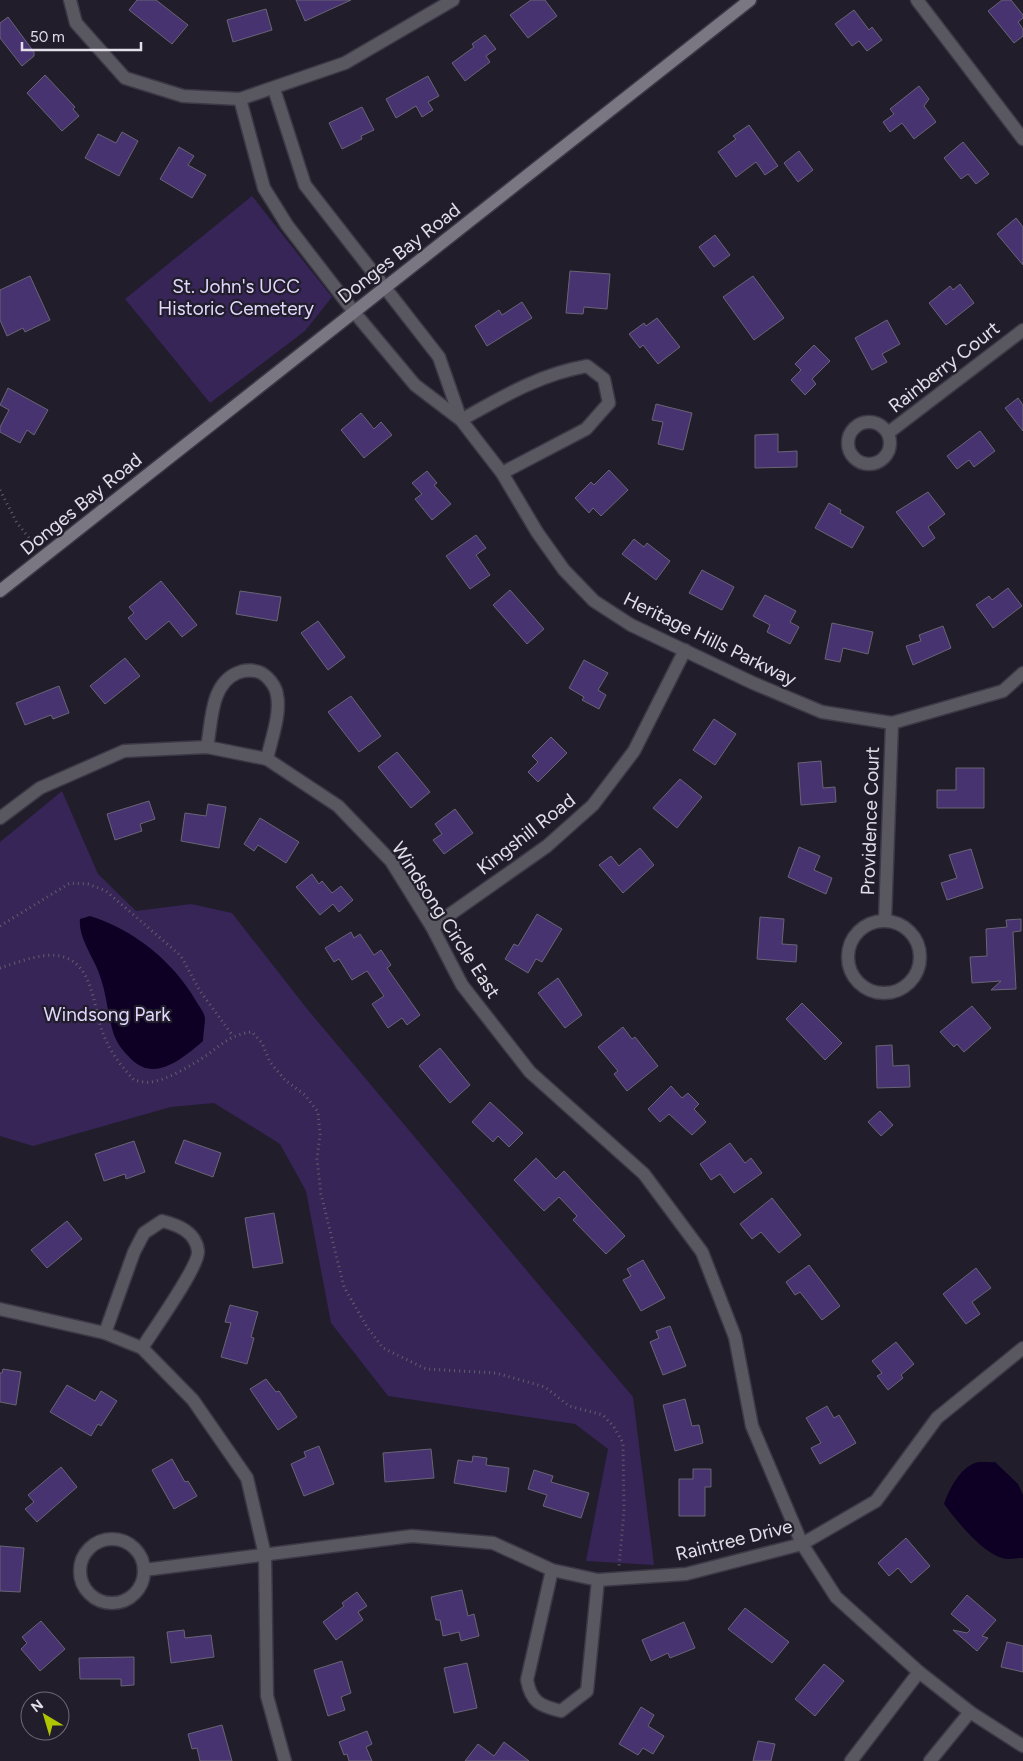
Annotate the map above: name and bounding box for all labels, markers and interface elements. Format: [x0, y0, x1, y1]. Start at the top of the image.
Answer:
scale bar [22, 20, 141, 52]
text: 50 m [30, 28, 65, 46]
street label: Donges Bay Road [333, 198, 465, 308]
park label: St. John's UCC Historic Cemetery [158, 275, 314, 320]
street label: Rainberry Court [884, 317, 1004, 417]
street label: Donges Bay Road [16, 448, 146, 560]
street label: Heritage Hills Parkway [620, 587, 800, 691]
street label: Providence Court [856, 746, 884, 896]
street label: Kingshill Road [472, 788, 580, 880]
street label: Windsong Circle East [387, 838, 505, 1002]
park label: Windsong Park [44, 1003, 171, 1026]
street label: Raintree Drive [673, 1514, 795, 1566]
north arrow [20, 1691, 70, 1741]
text: N [28, 1696, 47, 1716]

